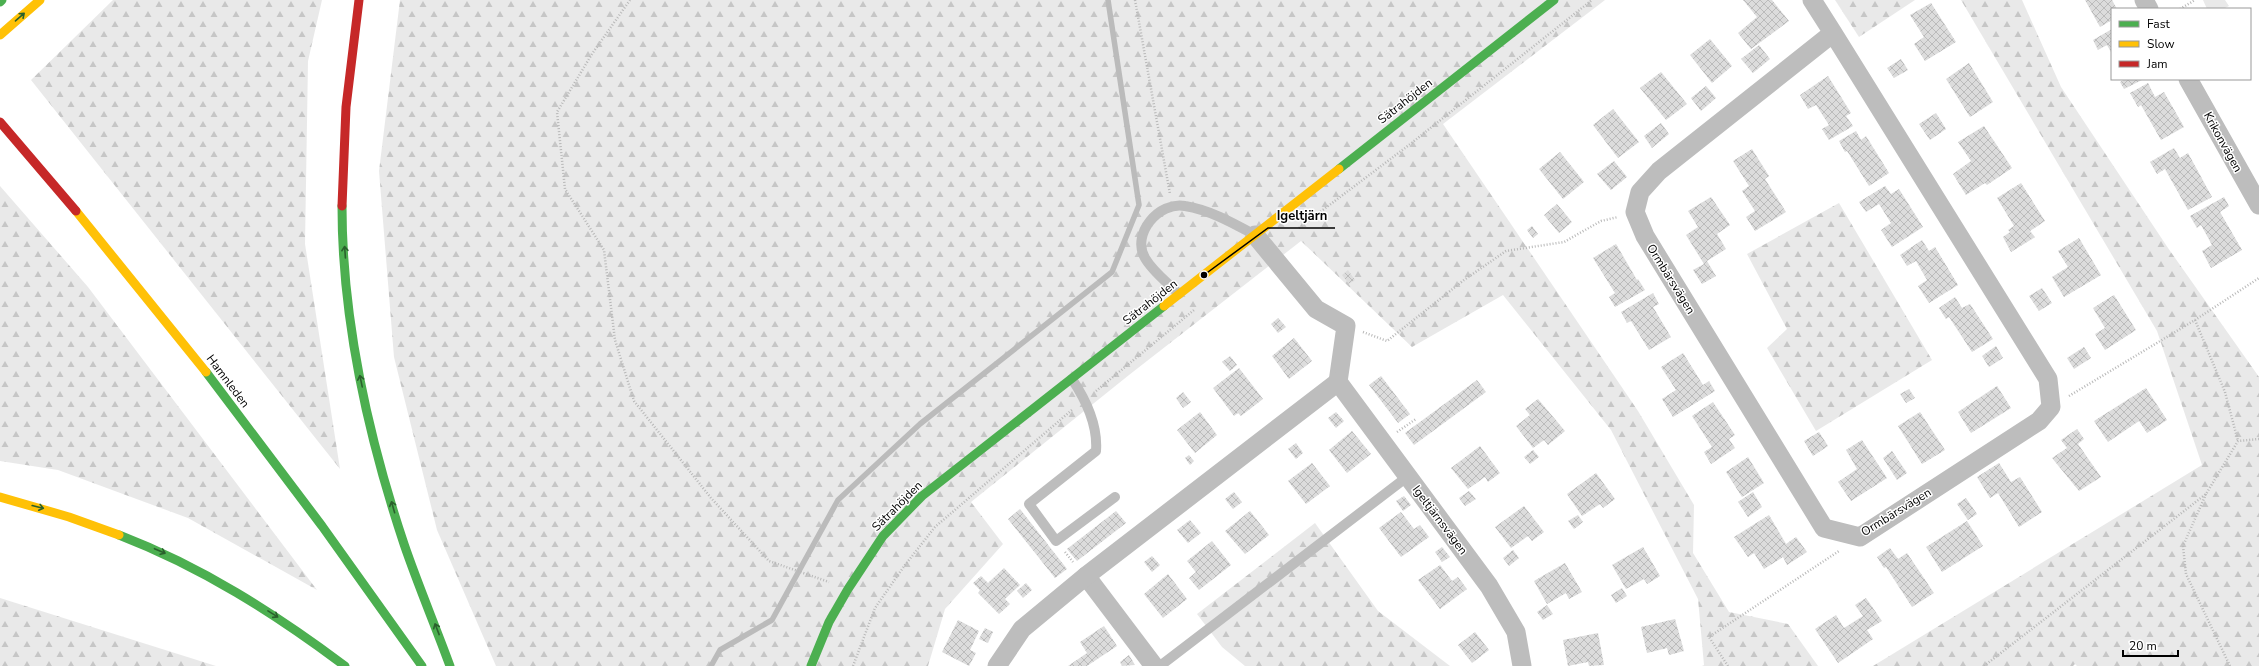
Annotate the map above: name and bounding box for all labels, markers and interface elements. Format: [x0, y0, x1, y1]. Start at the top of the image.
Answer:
legend [2111, 8, 2251, 80]
one-way arrow [15, 13, 25, 22]
text: Fast [2147, 16, 2170, 32]
text: Slow [2147, 36, 2175, 52]
text: Jam [2146, 56, 2168, 72]
street label: Sätrahöjden [1374, 75, 1436, 127]
street label: Krikonvägen [2200, 109, 2246, 175]
callout: Igeltjärn [1268, 203, 1335, 228]
text: Igeltjärn [1277, 207, 1327, 225]
street label: Ormbärsvägen [1643, 241, 1699, 317]
one-way arrow [341, 246, 348, 259]
street label: Sätrahöjden [1119, 276, 1181, 328]
street label: Hamnleden [203, 351, 253, 411]
one-way arrow [357, 375, 365, 388]
street label: Sätrahöjden [868, 477, 926, 535]
street label: Igeltjärnsvägen [1409, 482, 1471, 558]
street label: Ormbärsvägen [1858, 484, 1934, 540]
one-way arrow [389, 501, 396, 514]
one-way arrow [31, 503, 44, 511]
one-way arrow [153, 548, 165, 556]
one-way arrow [267, 611, 279, 619]
one-way arrow [432, 624, 440, 636]
scale bar [2123, 632, 2178, 658]
text: 20 m [2129, 638, 2157, 654]

